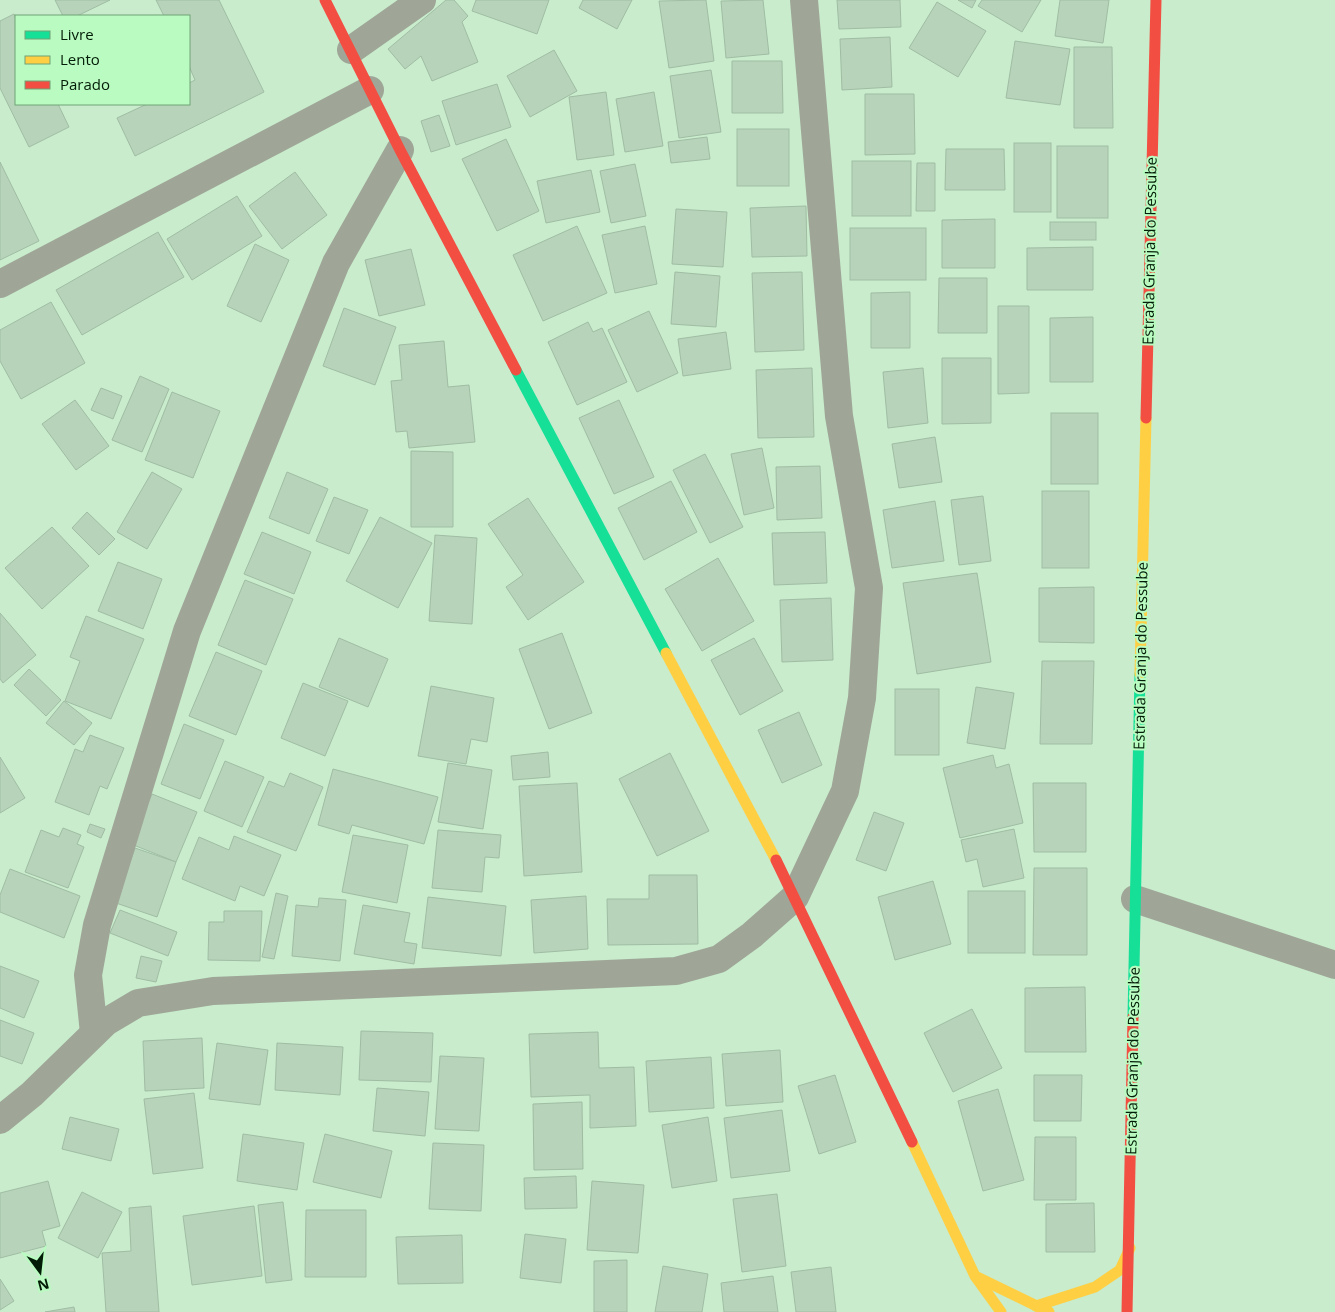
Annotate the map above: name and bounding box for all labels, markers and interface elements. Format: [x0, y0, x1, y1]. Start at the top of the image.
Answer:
legend [15, 15, 190, 105]
text: Livre [60, 24, 94, 44]
text: Lento [60, 49, 100, 69]
text: Parado [60, 74, 110, 94]
street label: Estrada Granja do Pessube [1137, 157, 1161, 345]
street label: Estrada Granja do Pessube [1128, 562, 1152, 750]
street label: Estrada Granja do Pessube [1120, 967, 1144, 1155]
north arrow [15, 1247, 65, 1297]
text: N [36, 1274, 51, 1296]

